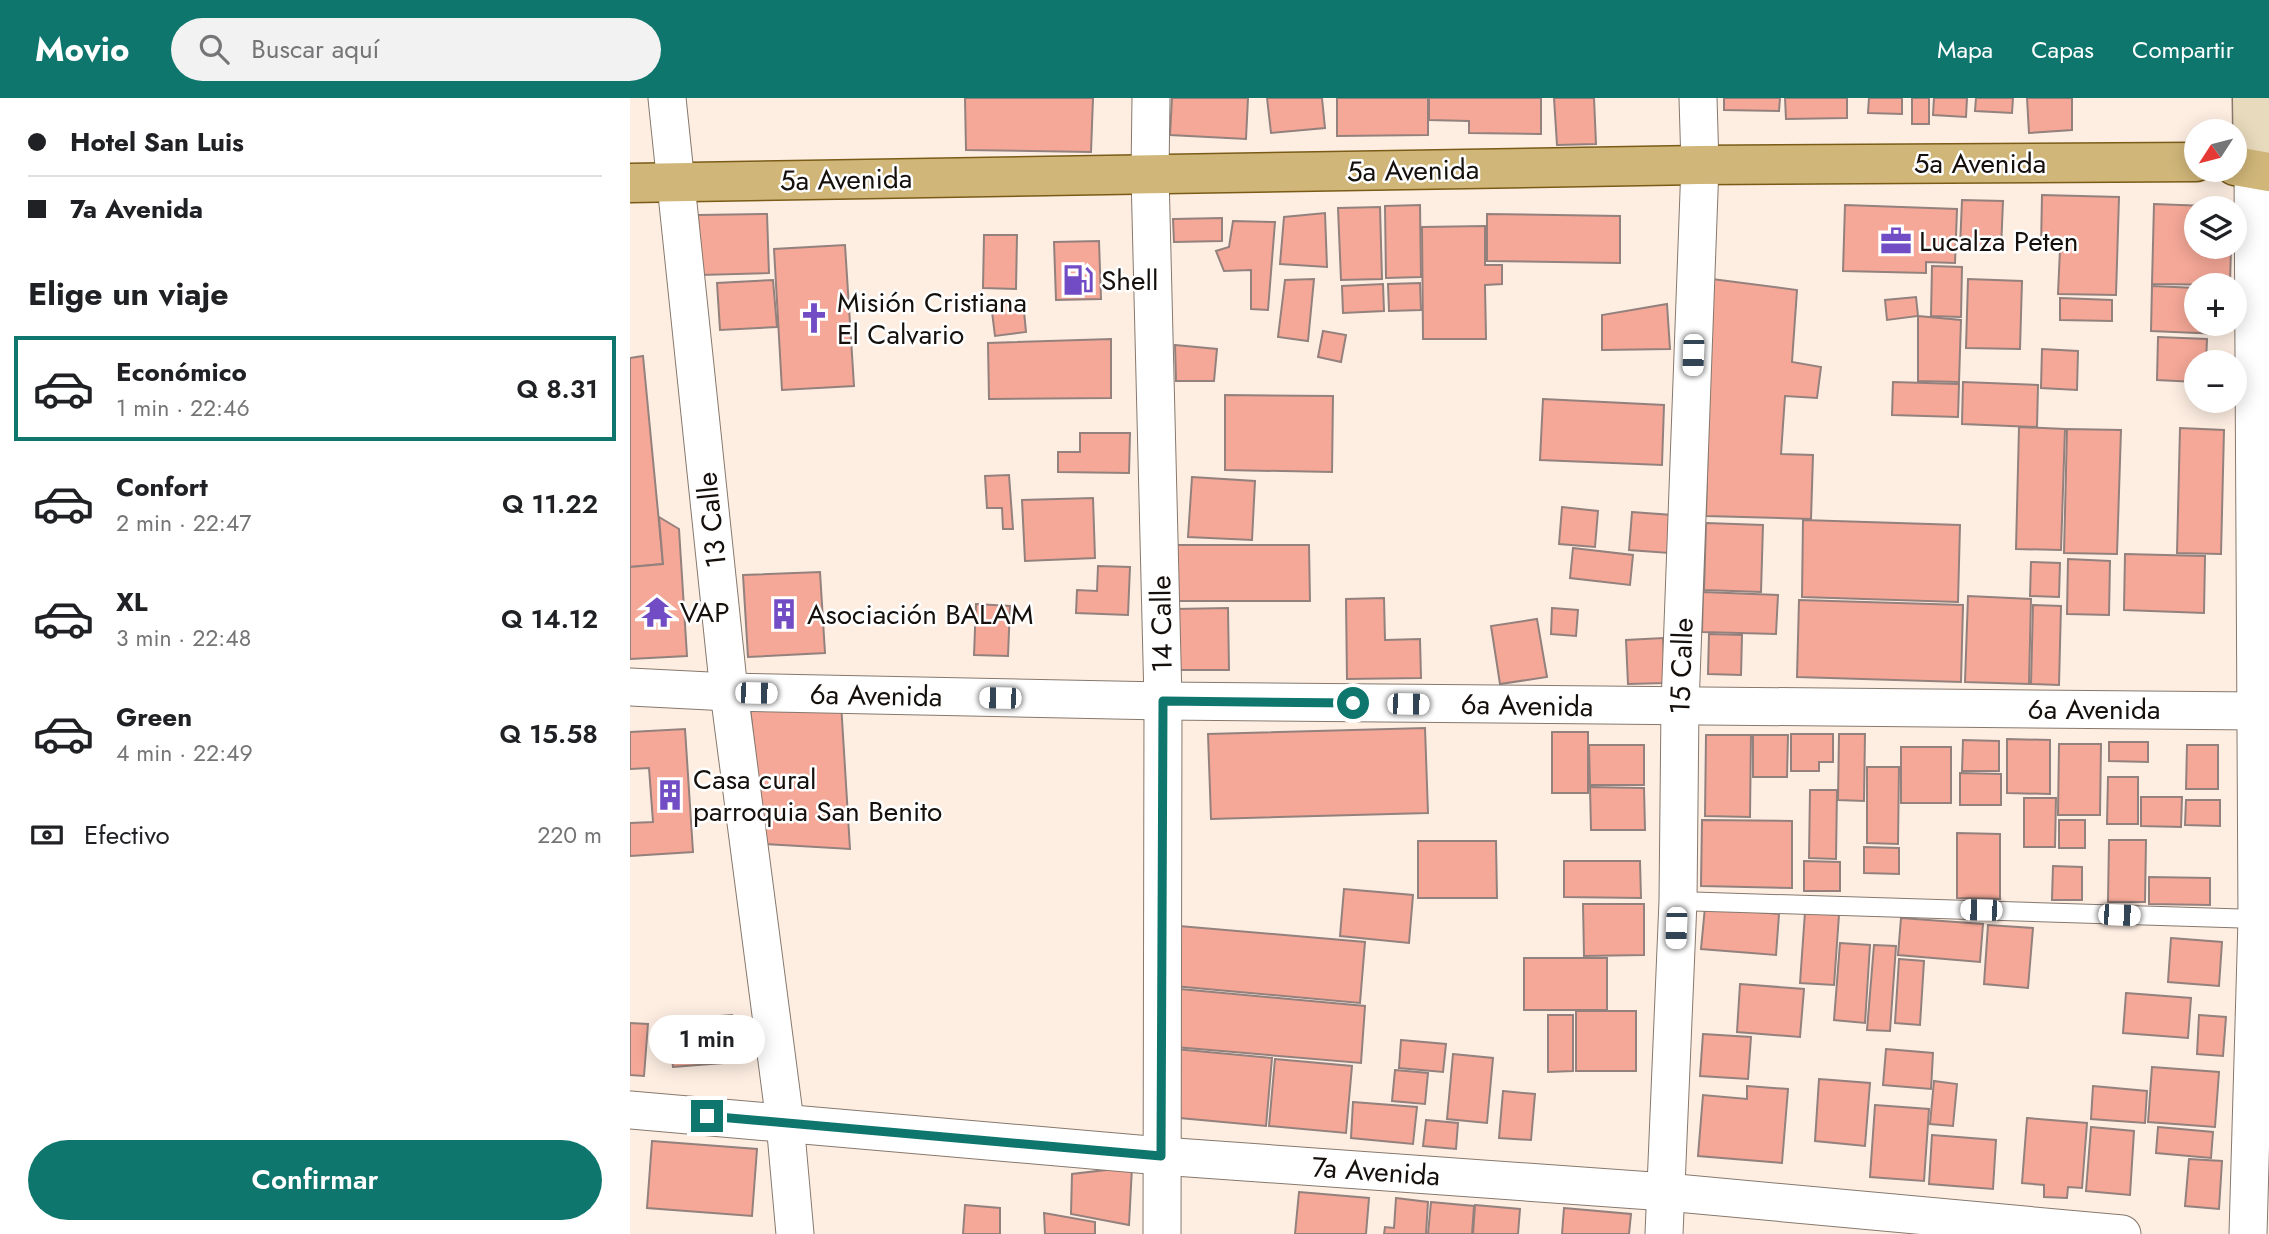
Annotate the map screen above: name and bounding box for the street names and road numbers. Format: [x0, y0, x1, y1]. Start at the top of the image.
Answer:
street label: 5a Avenida [1914, 143, 2046, 184]
street label: 5a Avenida [1346, 149, 1480, 192]
street label: 5a Avenida [779, 158, 913, 201]
street label: 13 Calle [686, 470, 737, 570]
street label: 14 Calle [1140, 575, 1183, 673]
street label: 15 Calle [1659, 617, 1704, 715]
street label: 6a Avenida [809, 674, 943, 717]
street label: 6a Avenida [1460, 684, 1594, 727]
street label: 6a Avenida [2028, 689, 2160, 730]
street label: 7a Avenida [1310, 1147, 1442, 1196]

